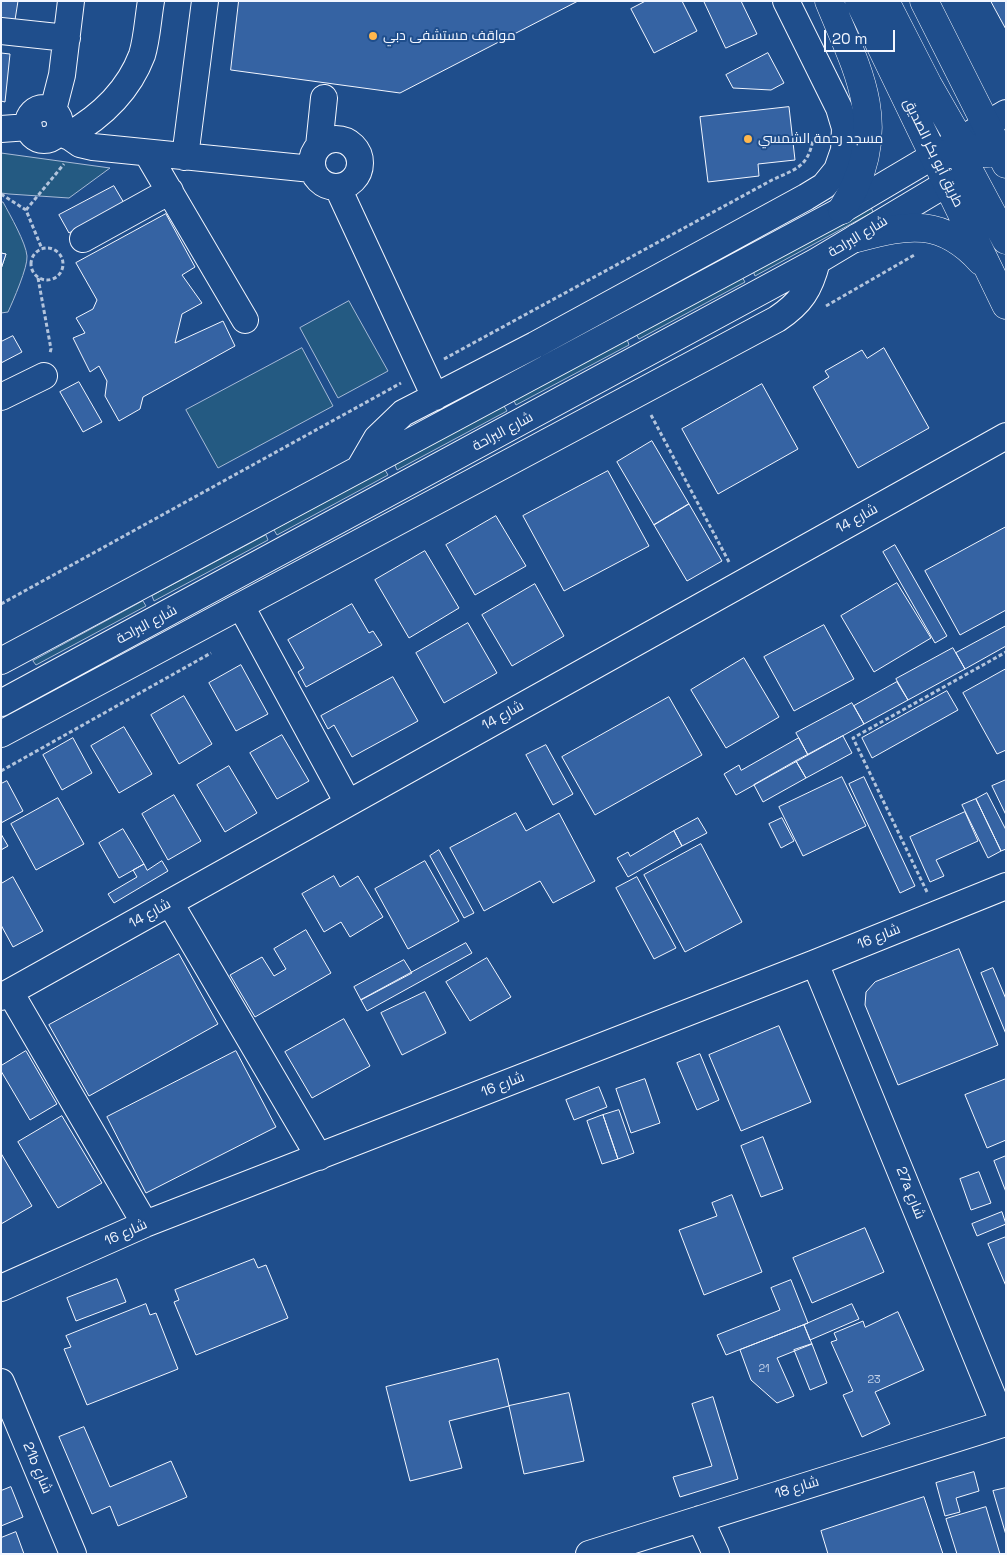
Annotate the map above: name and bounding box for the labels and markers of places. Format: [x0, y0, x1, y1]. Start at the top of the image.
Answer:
place label: مواقف مستشفى دبي [383, 28, 516, 44]
marker: مواقف مستشفى دبي [367, 30, 379, 42]
place label: مسجد رحمة الشمسي [758, 131, 883, 147]
marker: مسجد رحمة الشمسي [742, 133, 754, 145]

